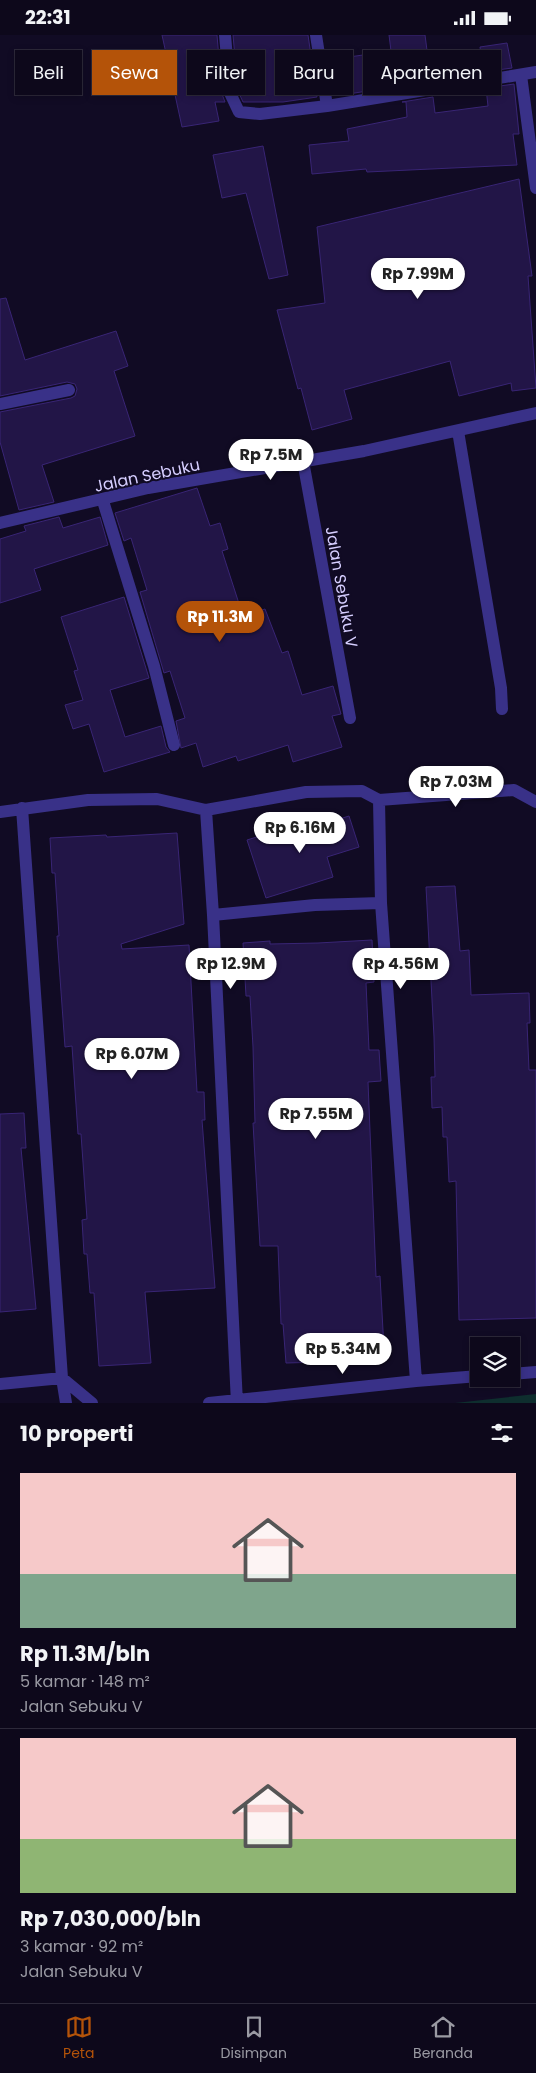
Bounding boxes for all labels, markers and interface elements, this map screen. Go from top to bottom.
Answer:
text: 22:31 [25,4,71,31]
chip: Beli [15,50,82,95]
chip: Sewa [92,50,177,95]
chip: Filter [187,50,265,95]
chip: Baru [275,50,353,95]
chip: Apartemen [363,50,501,95]
pin: Rp 7.99M [366,257,470,300]
text: Rp 7.99M [382,262,454,285]
pin: Rp 7.5M [225,439,317,481]
text: Rp 7.5M [240,443,302,466]
street label: Jalan Sebuku [92,453,202,498]
street label: Jalan Sebuku V [320,525,364,650]
pin: Rp 11.3M [168,601,272,643]
text: Rp 11.3M [187,605,253,628]
pin: Rp 7.03M [404,765,508,808]
text: Rp 7.03M [420,770,492,793]
pin: Rp 6.16M [248,811,352,854]
text: Rp 6.16M [265,816,335,839]
pin: Rp 12.9M [179,947,283,990]
pin: Rp 4.56M [349,947,453,990]
text: Rp 12.9M [197,952,265,975]
text: Rp 4.56M [363,952,439,975]
pin: Rp 6.07M [80,1037,184,1080]
text: Rp 6.07M [95,1042,169,1065]
pin: Rp 7.55M [264,1097,368,1140]
text: Rp 7.55M [279,1102,353,1125]
pin: Rp 5.34M [291,1333,395,1375]
text: Rp 5.34M [306,1337,380,1360]
map controls [470,1337,520,1387]
button: layers [470,1337,520,1387]
text: 10 properti [20,1419,134,1448]
icon: filters [488,1419,516,1447]
icon: home [223,1505,313,1595]
text: Rp 11.3M/bln [20,1639,150,1668]
text: 5 kamar · 148 m² [20,1670,150,1693]
text: Jalan Sebuku V [20,1695,143,1718]
icon: home [223,1771,313,1861]
text: Rp 7,030,000/bln [20,1904,201,1933]
text: 3 kamar · 92 m² [20,1935,143,1958]
text: Jalan Sebuku V [20,1960,143,1983]
tab: Peta [63,2013,94,2064]
tab: Disimpan [221,2013,287,2064]
tab: Beranda [413,2013,473,2064]

